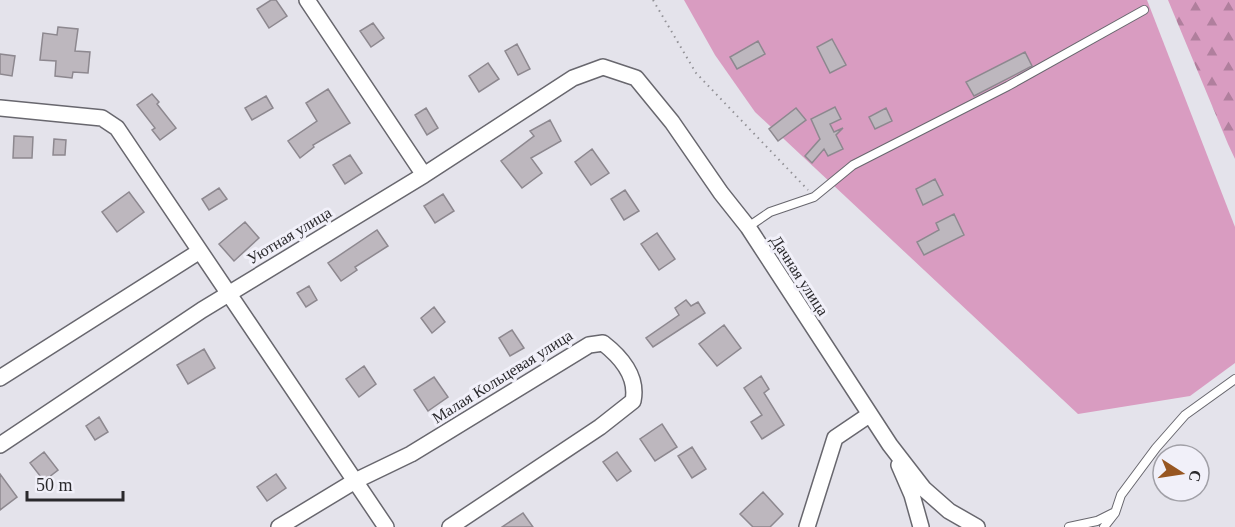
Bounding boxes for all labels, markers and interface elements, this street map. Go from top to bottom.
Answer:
street label: Уютная улица [244,204,335,268]
street label: Дачная улица [767,232,832,319]
street label: Малая Кольцевая улица [429,326,576,427]
north arrow [1151,443,1211,503]
scale bar [27,464,123,502]
text: С [1186,469,1205,483]
text: 50 m [36,475,73,495]

